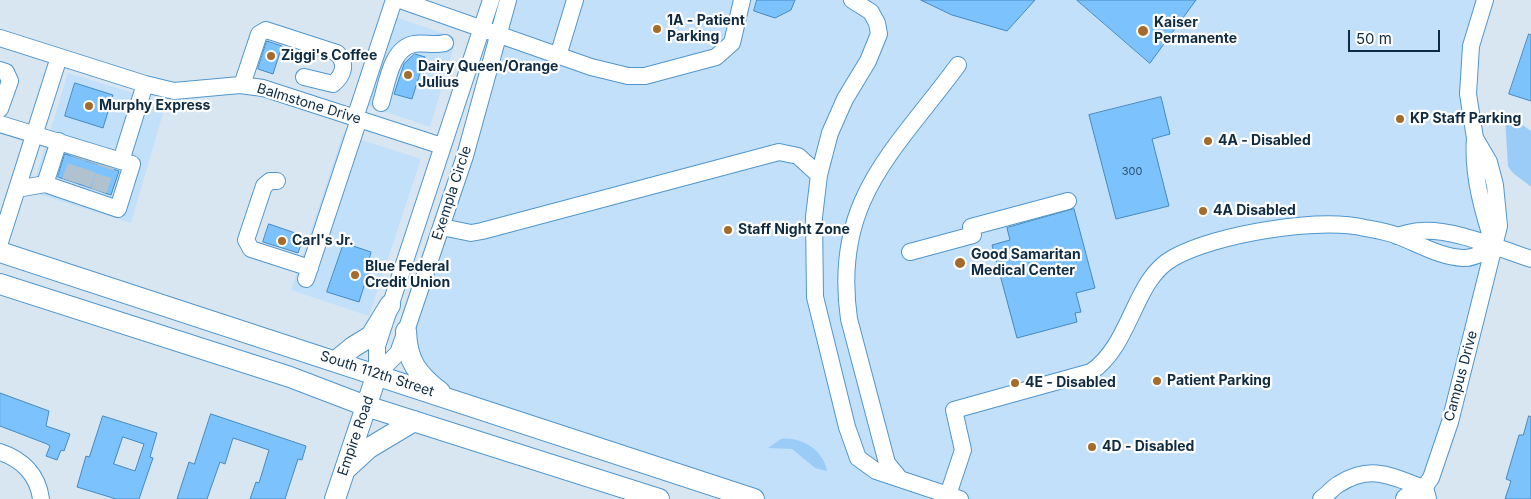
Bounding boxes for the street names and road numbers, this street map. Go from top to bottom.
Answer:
street label: Balmstone Drive [255,80,363,128]
street label: Exempla Circle [429,144,475,242]
street label: Campus Drive [1441,329,1481,423]
street label: South 112th Street [318,348,436,400]
street label: Empire Road [334,394,378,478]

